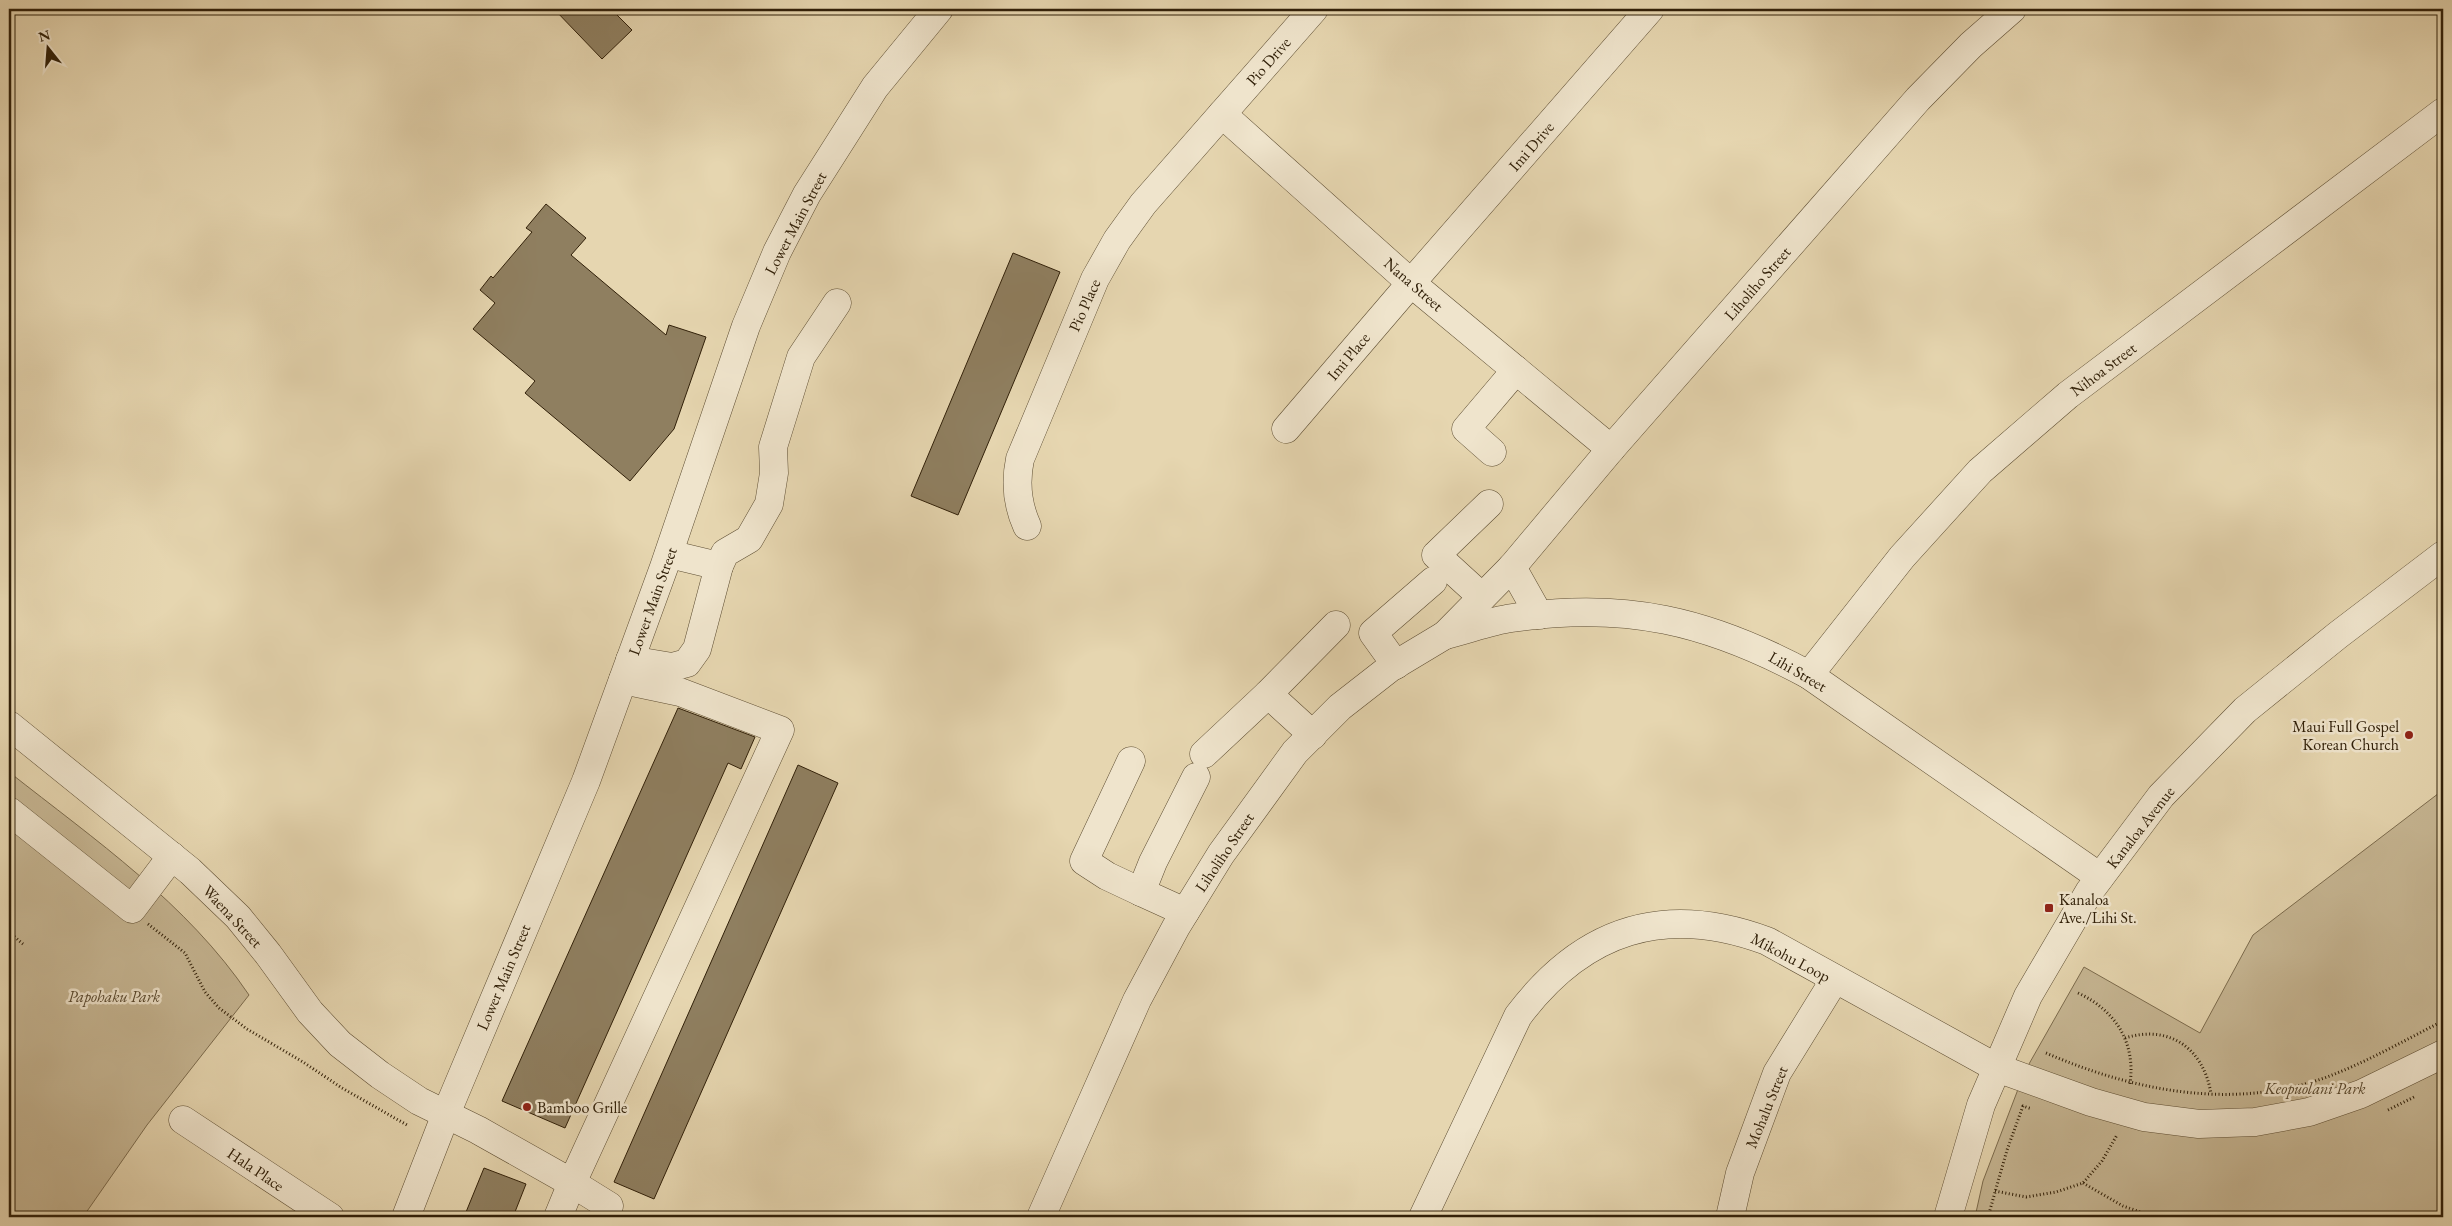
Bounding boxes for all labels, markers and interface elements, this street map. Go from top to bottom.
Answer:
north arrow [22,22,72,72]
text: N [36,25,53,46]
street label: Pio Drive [1241,33,1295,90]
street label: Imi Drive [1504,117,1559,176]
street label: Lower Main Street [760,168,831,278]
street label: Liholiho Street [1719,242,1795,325]
street label: Nana Street [1380,253,1448,316]
street label: Pio Place [1064,276,1105,335]
street label: Imi Place [1322,328,1375,385]
street label: Nihoa Street [2066,338,2140,401]
street label: Lower Main Street [623,544,682,658]
street label: Lihi Street [1765,646,1831,696]
place label: Maui Full Gospel Korean Church [2292,716,2399,755]
marker: Maui Full Gospel Korean Church [2403,729,2415,741]
street label: Kanaloa Avenue [2102,782,2179,873]
street label: Liholiho Street [1190,808,1259,896]
street label: Waena Street [198,880,267,952]
place label: Kanaloa Ave./Lihi St. [2058,889,2137,928]
marker: Kanaloa Ave./Lihi St. [2043,902,2055,914]
street label: Lower Main Street [472,921,535,1034]
street label: Mikohu Loop [1747,928,1834,987]
park label: Papohaku Park [68,986,161,1007]
street label: Mohalu Street [1740,1063,1793,1151]
park label: Keopuolani Park [2264,1078,2366,1099]
place label: Bamboo Grille [537,1097,627,1118]
marker: Bamboo Grille [521,1101,533,1113]
street label: Hala Place [223,1143,288,1196]

